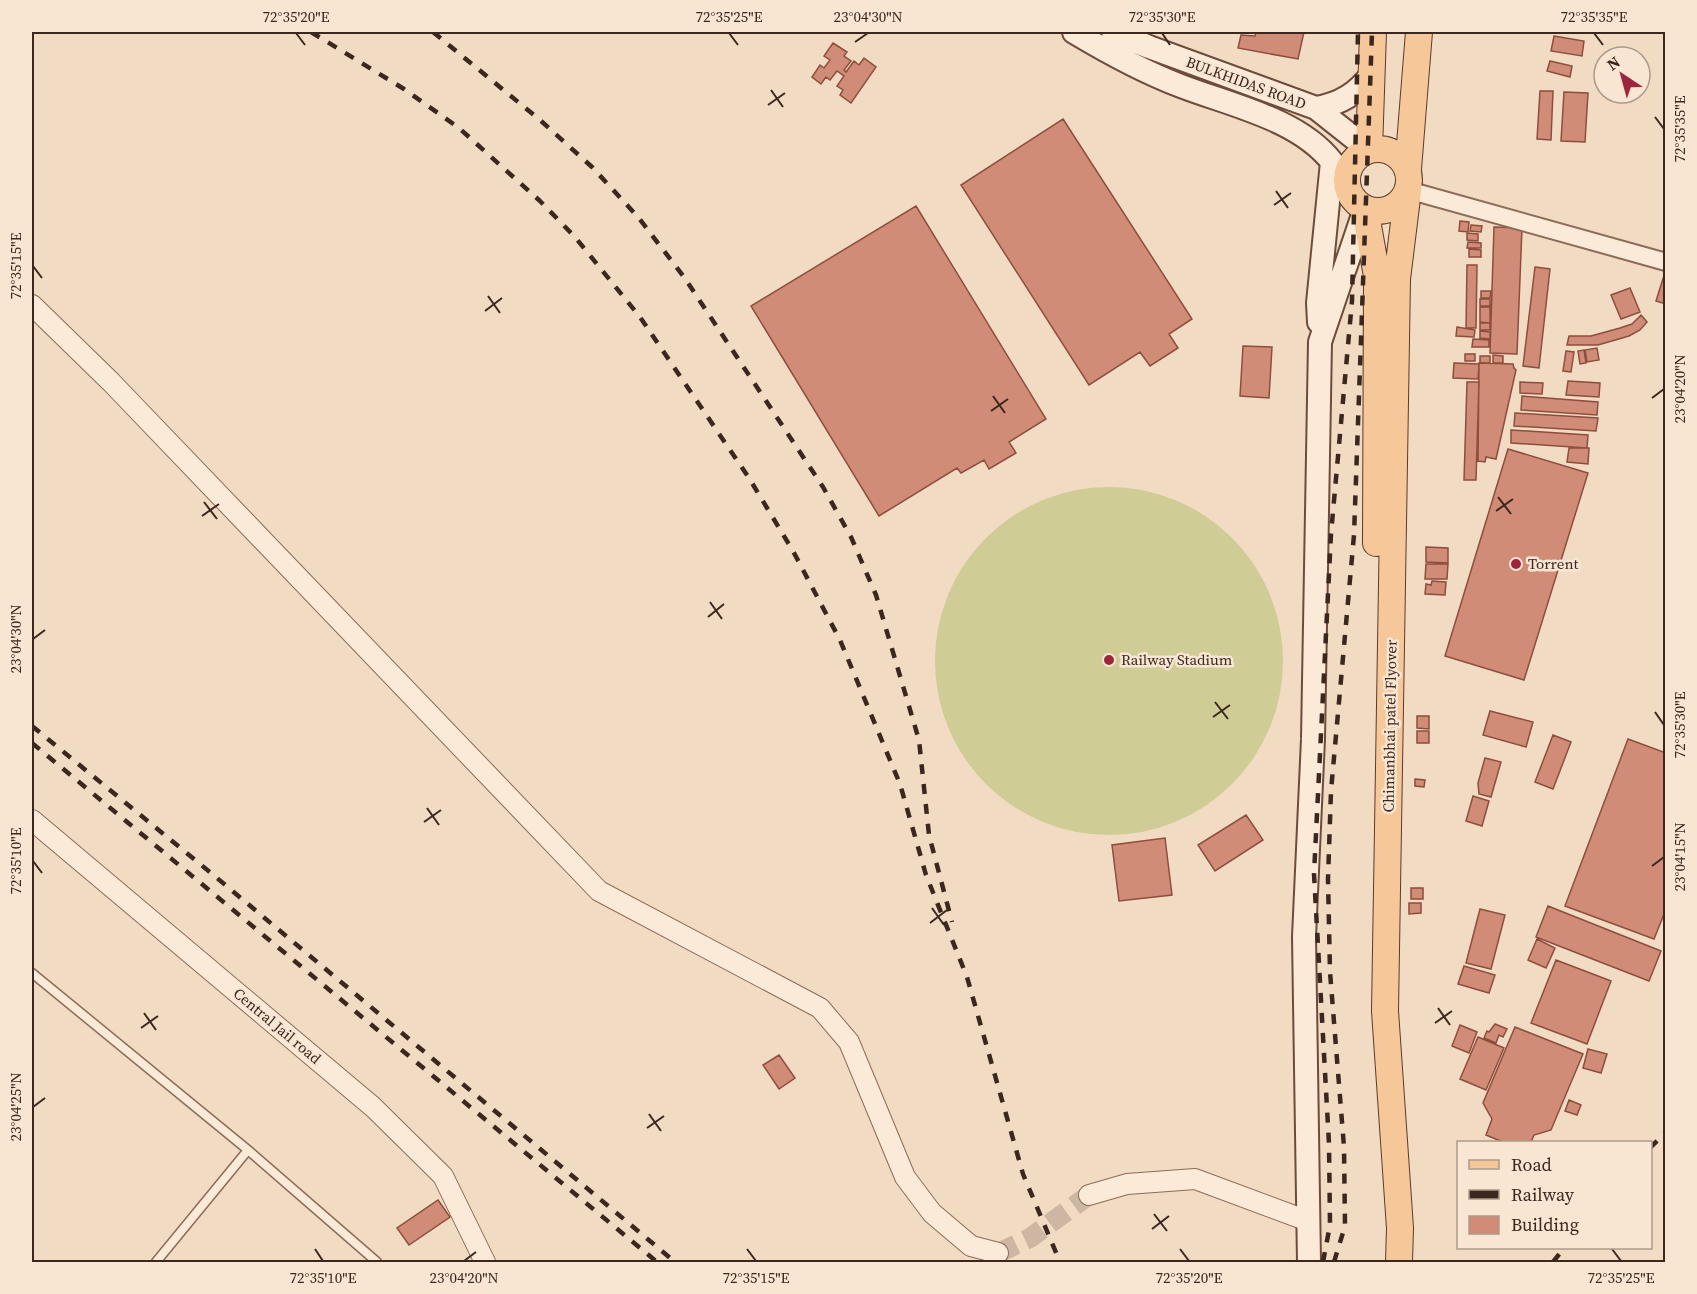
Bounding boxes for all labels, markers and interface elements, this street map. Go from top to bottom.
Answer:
text: 72°35'20"E [262,6,330,27]
text: 72°35'25"E [695,6,763,27]
text: 23°04'30"N [833,6,903,27]
text: 72°35'30"E [1128,6,1196,27]
text: 72°35'35"E [1560,6,1628,27]
north arrow [1592,45,1652,105]
text: N [1602,50,1625,75]
street label: BULKHIDAS ROAD [1183,51,1309,114]
text: 72°35'35"E [1669,95,1690,163]
text: 72°35'15"E [5,232,26,300]
text: 23°04'20"N [1669,354,1690,424]
place label: Torrent [1528,553,1578,574]
marker: Torrent [1509,557,1523,571]
text: 23°04'30"N [5,604,26,674]
street label: Chimanbhai patel Flyover [1377,639,1402,813]
place label: Railway Stadium [1121,649,1233,670]
marker: Railway Stadium [1102,653,1116,667]
text: 72°35'30"E [1669,691,1690,759]
text: 23°04'15"N [1669,822,1690,892]
text: 72°35'10"E [5,827,26,895]
street label: Central Jail road [229,983,326,1069]
text: 23°04'25"N [5,1072,26,1142]
legend [1457,1141,1652,1249]
text: Road [1511,1152,1552,1177]
text: Railway [1511,1182,1575,1207]
text: Building [1511,1212,1579,1237]
text: 72°35'10"E [289,1267,357,1288]
text: 23°04'20"N [429,1267,499,1288]
text: 72°35'15"E [722,1267,790,1288]
text: 72°35'20"E [1155,1267,1223,1288]
text: 72°35'25"E [1587,1267,1655,1288]

